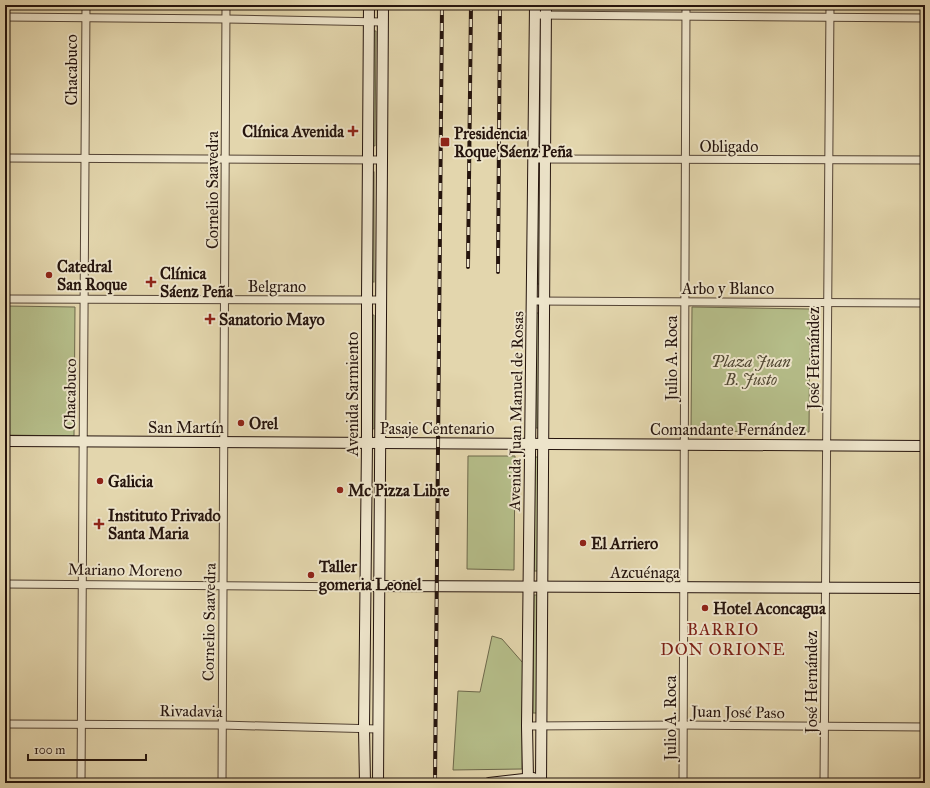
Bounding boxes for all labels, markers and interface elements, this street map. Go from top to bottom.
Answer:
street label: Chacabuco [62,34,81,106]
place label: Clínica Avenida [242,122,345,141]
place label: Presidencia Roque Sáenz Peña [454,124,574,162]
marker: Clínica Avenida [347,125,359,137]
street label: Cornelio Saavedra [203,131,222,249]
marker: Presidencia Roque Sáenz Peña [439,136,451,148]
street label: Obligado [699,137,759,157]
place label: Catedral San Roque [57,257,128,295]
place label: Clínica Sáenz Peña [160,264,234,301]
marker: Catedral San Roque [44,270,54,280]
marker: Clínica Sáenz Peña [145,276,157,288]
street label: Belgrano [248,277,306,297]
street label: Arbo y Blanco [681,279,774,298]
street label: José Hernández [804,306,824,411]
place label: Sanatorio Mayo [219,310,325,330]
street label: Avenida Juan Manuel de Rosas [505,311,528,512]
marker: Sanatorio Mayo [204,313,216,325]
street label: Julio A. Roca [662,315,682,403]
street label: Avenida Sarmiento [343,332,362,457]
park label: Plaza Juan B. Justo [711,352,791,389]
street label: Chacabuco [60,358,80,430]
place label: Orel [249,414,279,433]
street label: San Martín [148,418,224,437]
marker: Orel [236,418,246,428]
street label: Pasaje Centenario [380,419,494,438]
street label: Comandante Fernández [650,420,807,439]
place label: Galicia [108,472,154,491]
marker: Galicia [95,476,105,486]
place label: Mc Pizza Libre [348,481,450,500]
marker: Mc Pizza Libre [335,485,345,495]
place label: Instituto Privado Santa Maria [108,506,221,543]
marker: Instituto Privado Santa Maria [93,518,105,530]
place label: El Arriero [591,534,658,553]
marker: El Arriero [578,538,588,548]
place label: Taller gomeria Leonel [318,557,422,595]
street label: Mariano Moreno [68,560,182,580]
street label: Cornelio Saavedra [198,563,220,681]
street label: Azcuénaga [609,563,680,583]
marker: Taller gomeria Leonel [306,570,316,580]
place label: Hotel Aconcagua [713,599,827,619]
marker: Hotel Aconcagua [700,603,710,613]
district label: BARRIO DON ORIONE [660,619,786,660]
street label: José Hernández [802,630,822,735]
street label: Julio A. Roca [661,675,681,763]
street label: Rivadavia [159,701,223,721]
street label: Juan José Paso [689,702,785,723]
scale bar [28,736,146,762]
text: 100 m [34,743,65,757]

